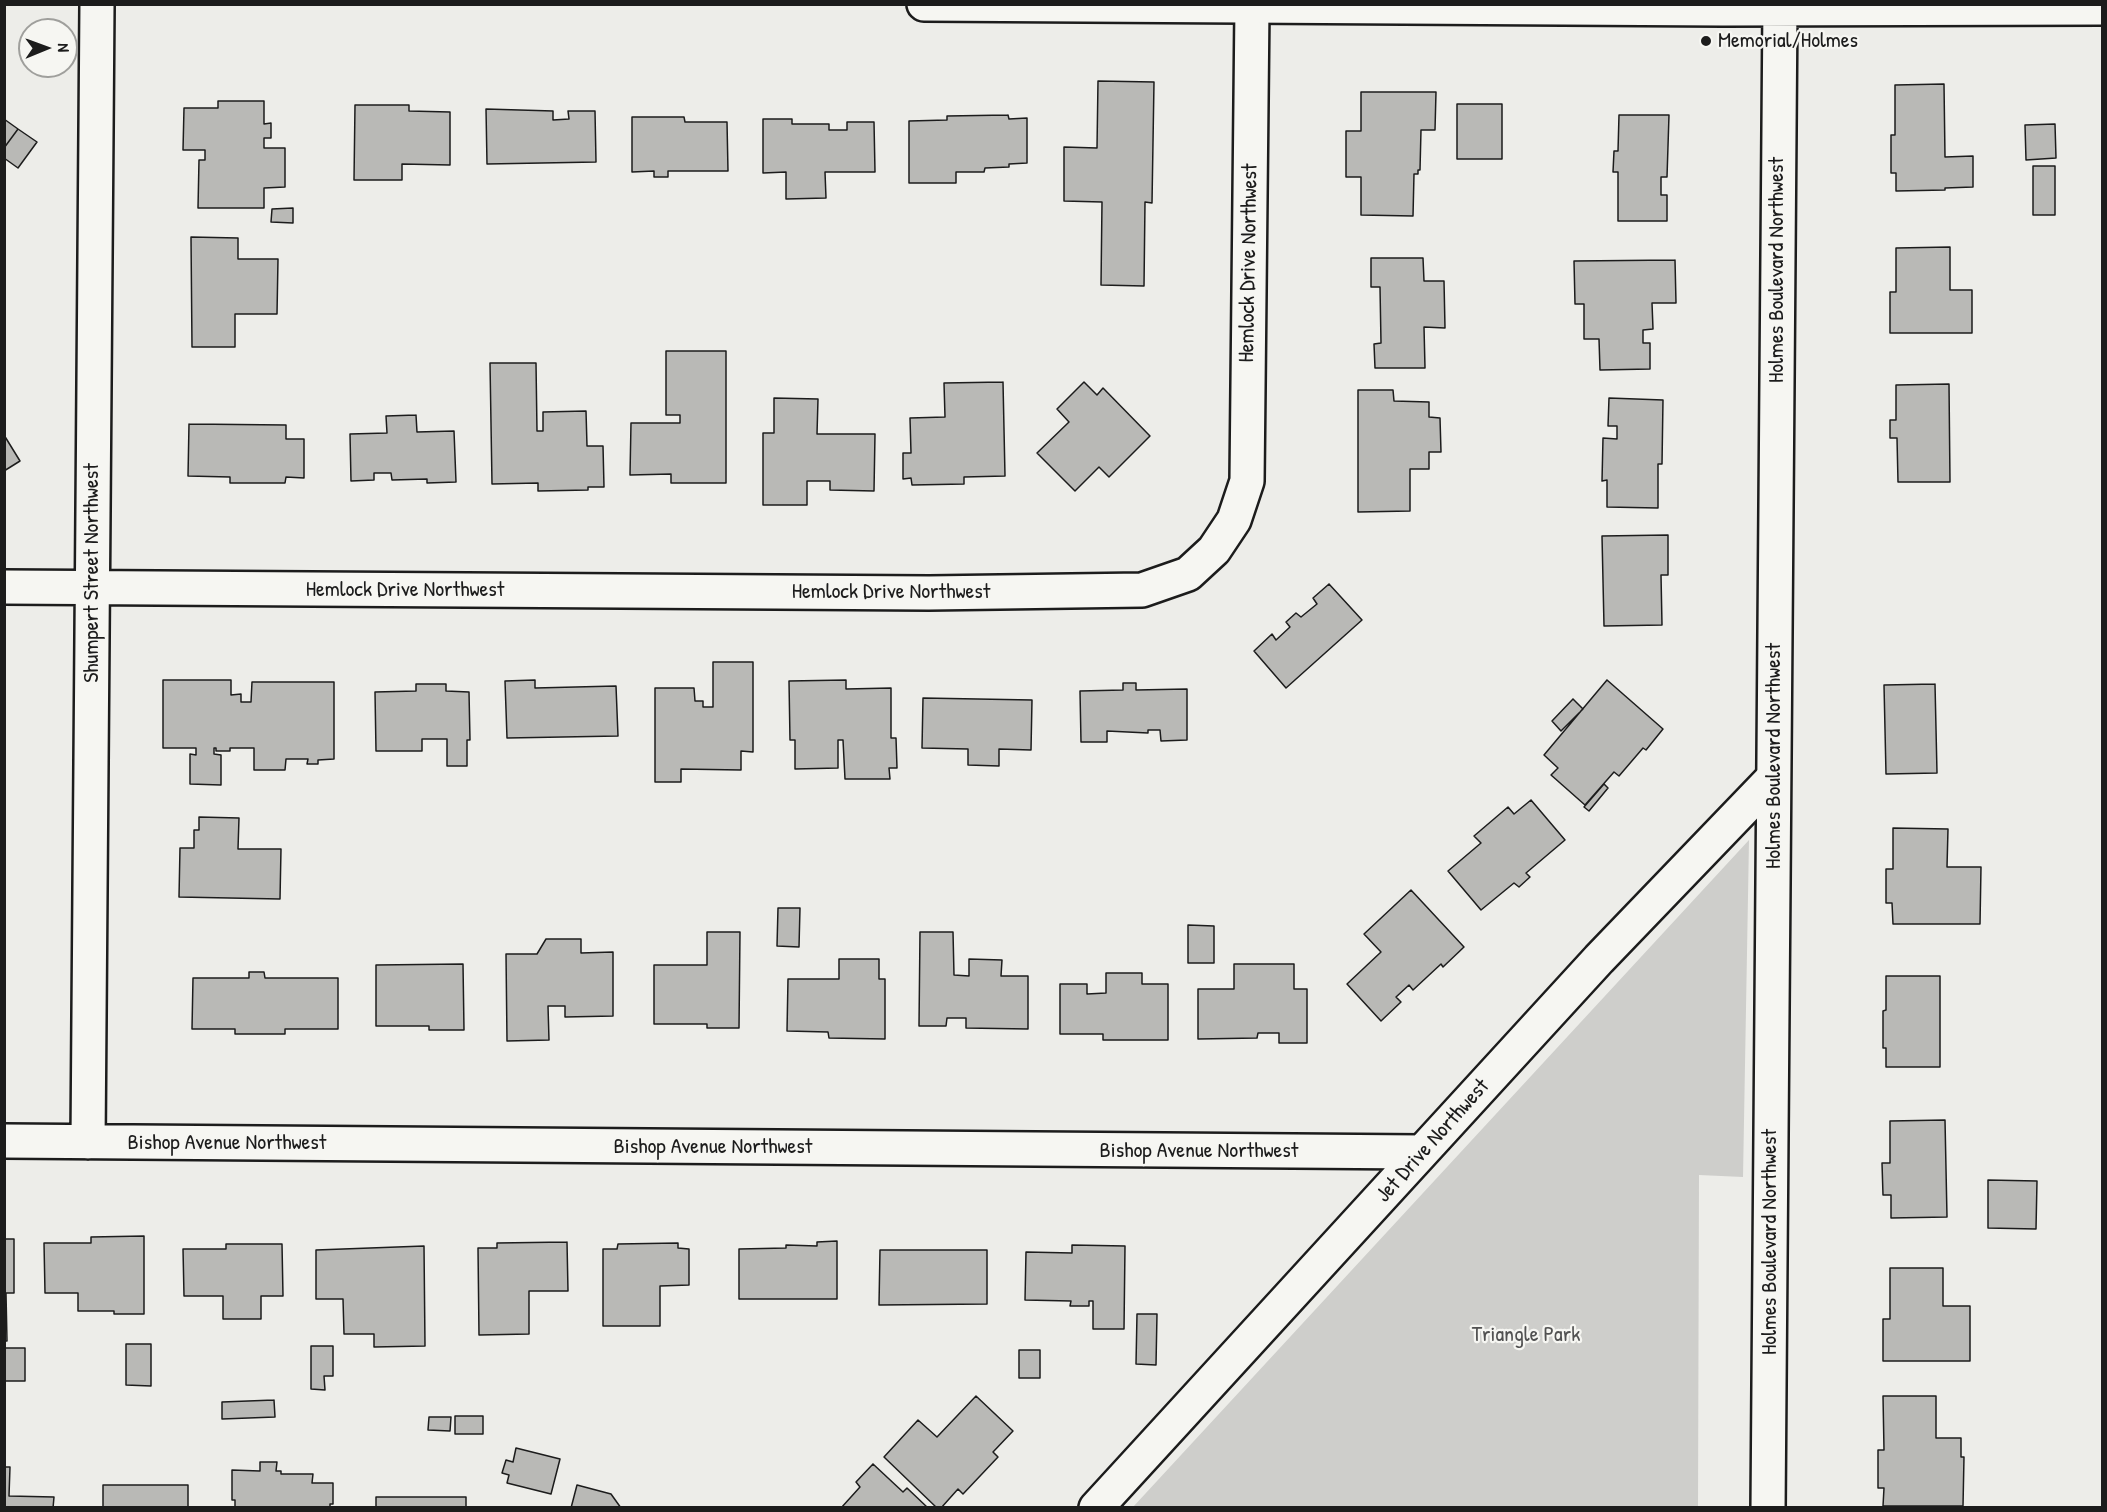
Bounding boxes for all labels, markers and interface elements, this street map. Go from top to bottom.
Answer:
north arrow [18,18,78,78]
place label: Memorial/Holmes [1718,28,1858,54]
marker: Memorial/Holmes [1699,34,1713,48]
text: N [53,43,75,52]
street label: Holmes Boulevard Northwest [1764,157,1790,383]
street label: Hemlock Drive Northwest [1234,163,1264,363]
street label: Shumpert Street Northwest [79,463,105,683]
street label: Hemlock Drive Northwest [306,577,504,603]
street label: Hemlock Drive Northwest [792,579,990,605]
street label: Holmes Boulevard Northwest [1761,643,1787,869]
street label: Jet Drive Northwest [1371,1074,1495,1208]
street label: Holmes Boulevard Northwest [1757,1129,1783,1355]
street label: Bishop Avenue Northwest [128,1130,326,1156]
street label: Bishop Avenue Northwest [614,1134,812,1160]
street label: Bishop Avenue Northwest [1100,1138,1298,1164]
park label: Triangle Park [1472,1322,1580,1348]

